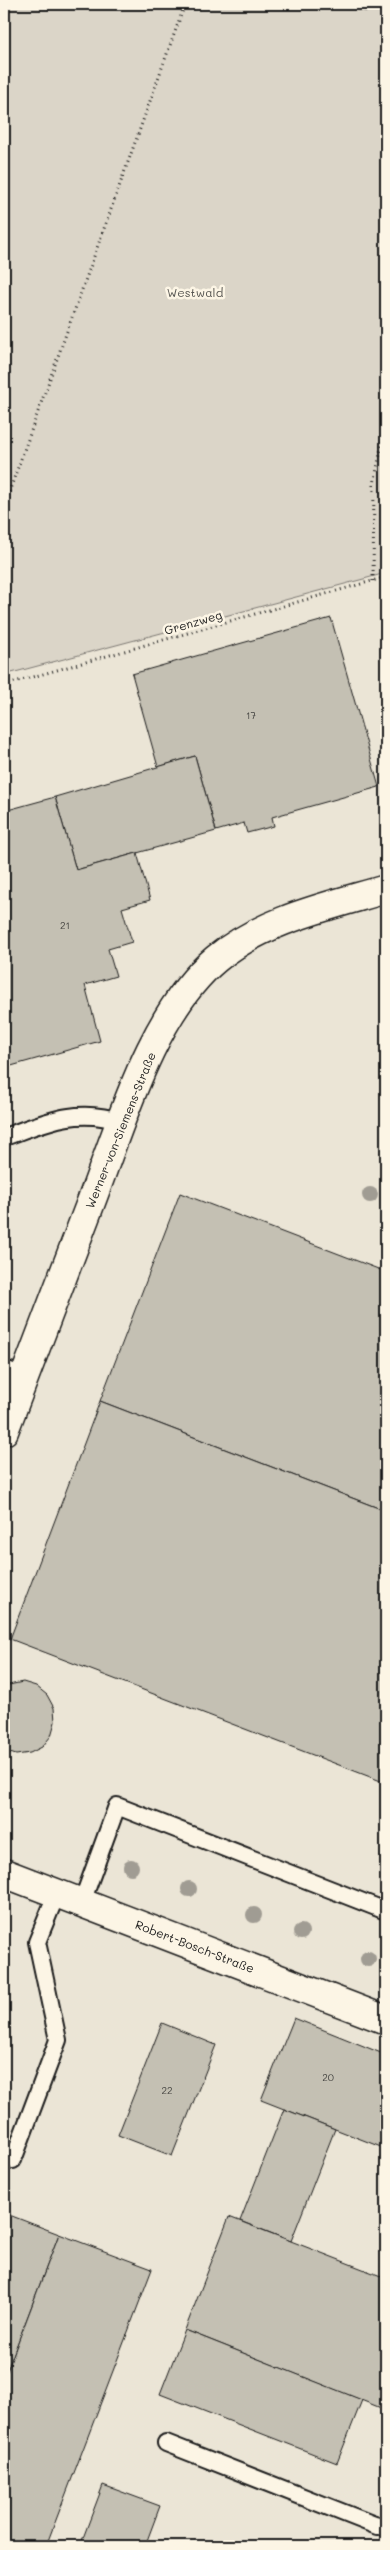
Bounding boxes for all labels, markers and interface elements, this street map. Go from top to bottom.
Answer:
park label: Westwald [167,284,224,300]
street label: Grenzweg [162,606,224,638]
house number: 17 [246,708,256,722]
house number: 21 [60,918,70,932]
street label: Werner-von-Siemens-Straße [81,1049,159,1211]
street label: Robert-Bosch-Straße [133,1916,257,1976]
house number: 20 [322,2070,334,2084]
house number: 22 [161,2083,173,2097]

